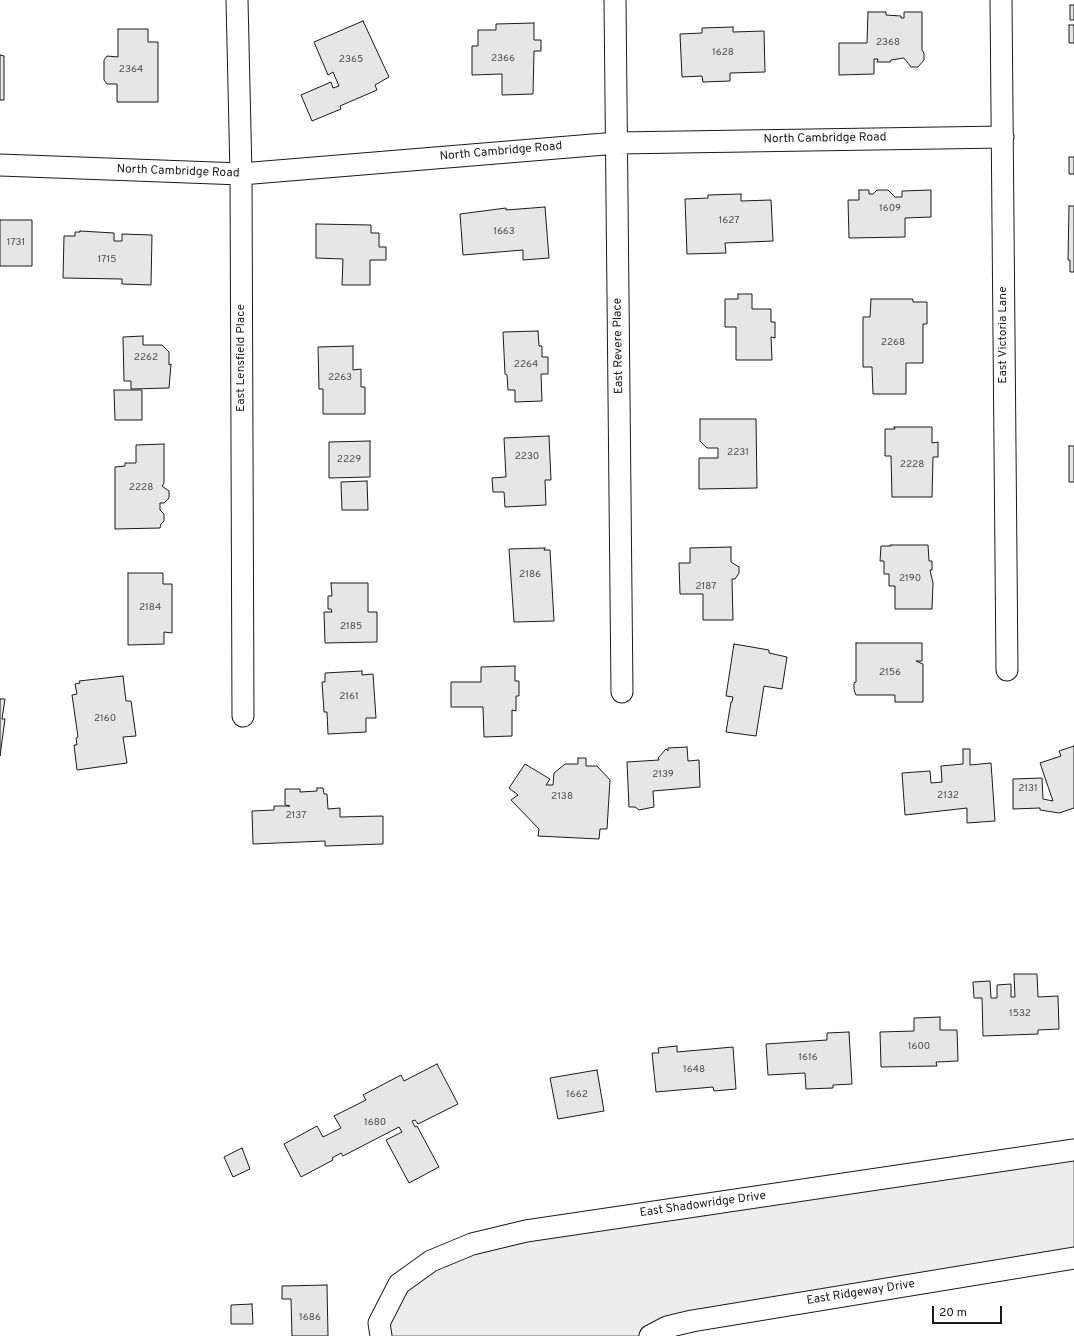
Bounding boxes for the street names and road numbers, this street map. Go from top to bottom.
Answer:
street label: North Cambridge Road [763,131,887,147]
street label: North Cambridge Road [439,139,563,165]
street label: North Cambridge Road [116,163,240,181]
street label: East Victoria Lane [997,286,1011,384]
street label: East Revere Place [611,298,627,394]
street label: East Lensfield Place [235,304,249,412]
street label: East Shadowridge Drive [639,1189,767,1221]
street label: East Ridgeway Drive [806,1277,916,1309]

